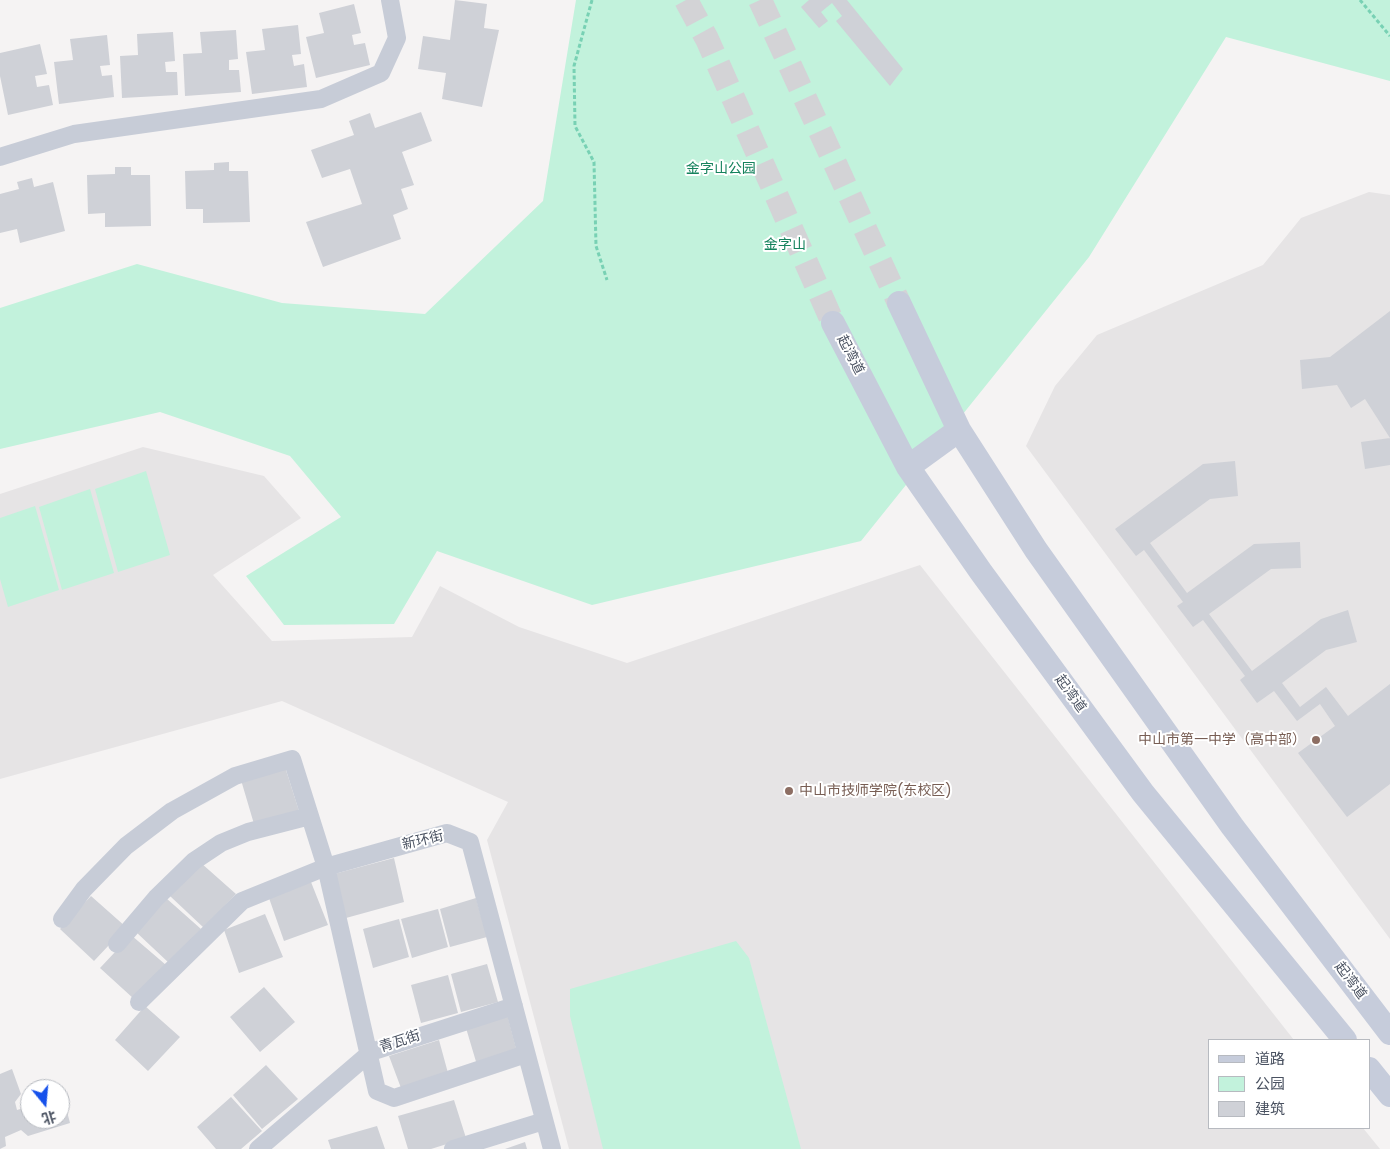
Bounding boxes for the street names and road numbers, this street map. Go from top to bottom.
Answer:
street label: 起湾道 [833,332,867,378]
street label: 起湾道 [1051,672,1089,716]
street label: 新环街 [401,828,445,854]
street label: 起湾道 [1331,959,1369,1003]
street label: 青瓦街 [377,1028,423,1056]

